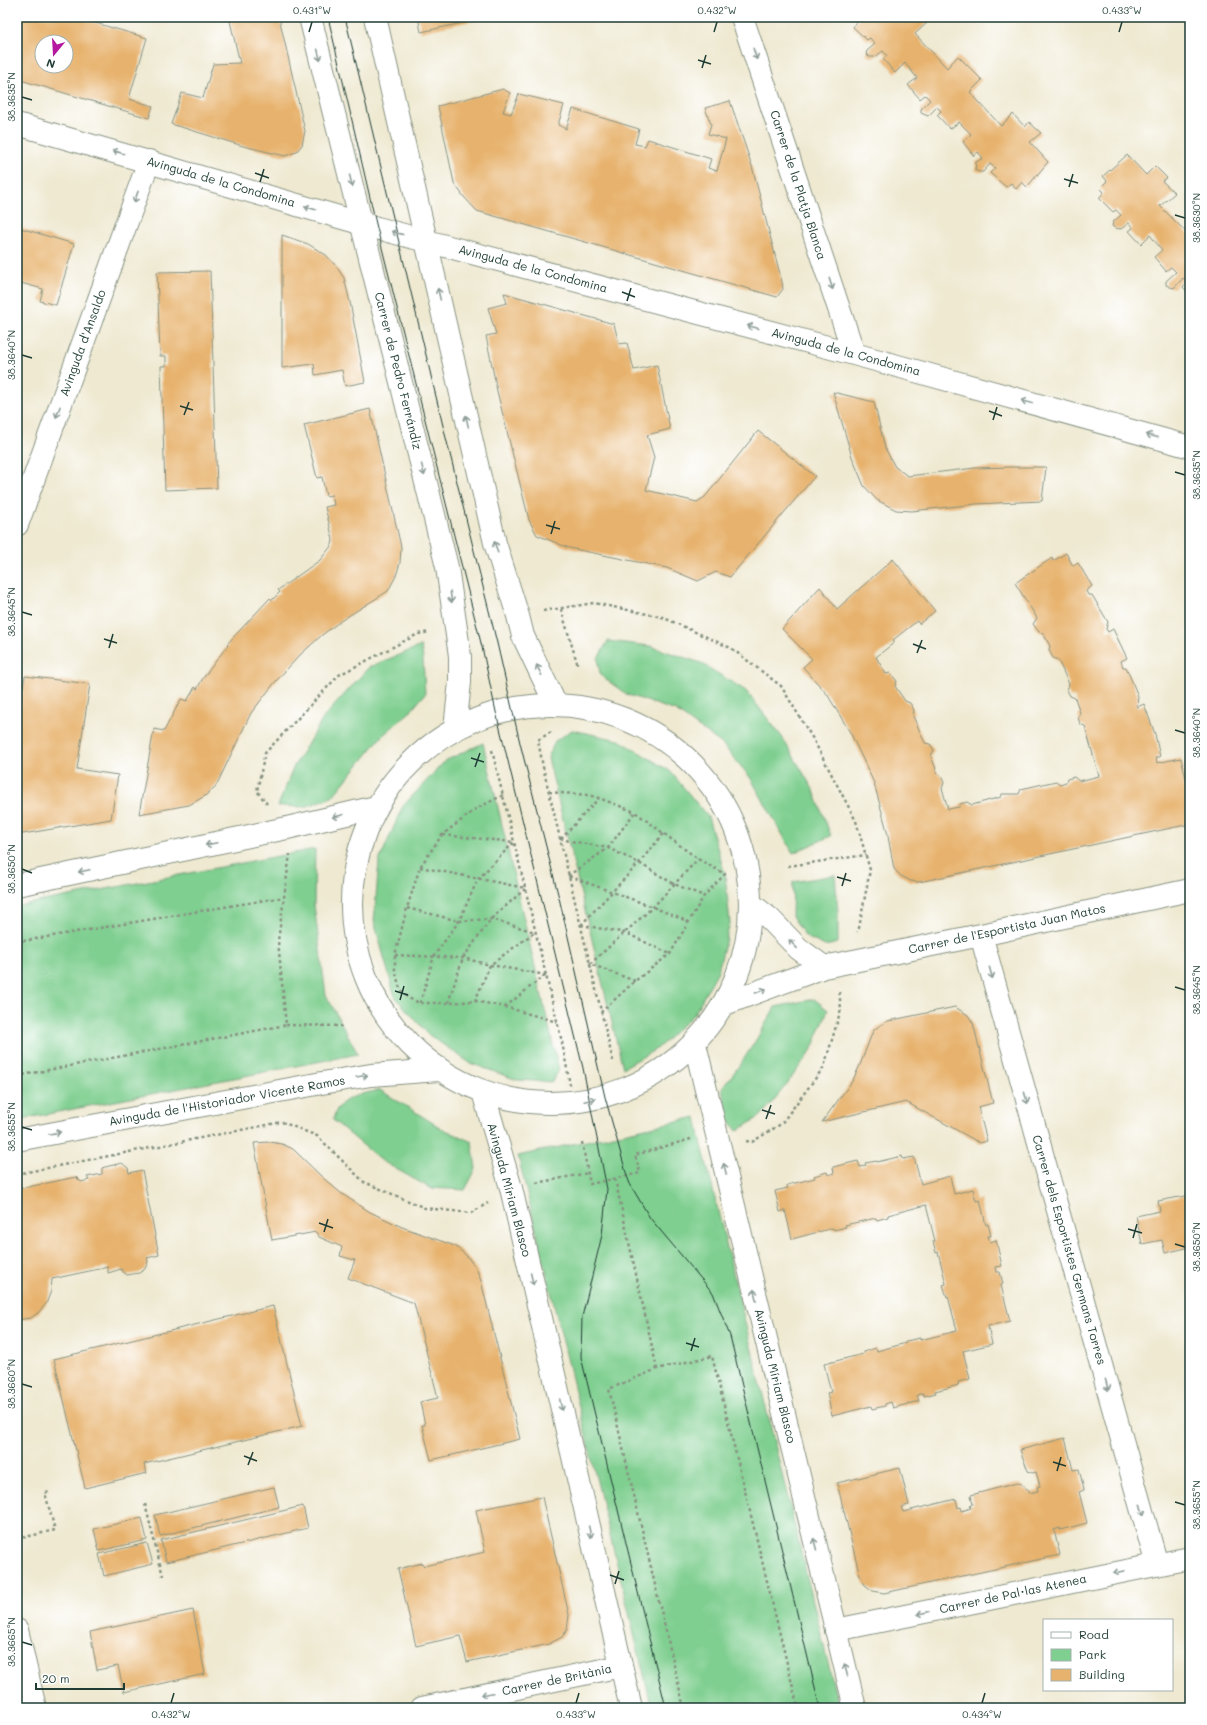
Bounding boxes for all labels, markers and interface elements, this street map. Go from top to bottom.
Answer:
text: 0.431°W [293,3,331,17]
text: 0.432°W [697,3,737,17]
text: 0.433°W [1102,3,1142,17]
north arrow [34,34,74,74]
one-way arrow [752,47,759,60]
one-way arrow [316,48,324,61]
text: N [44,56,57,72]
text: 38.3635°N [4,72,18,122]
street label: Carrer de la Platja Blanca [767,108,831,261]
one-way arrow [112,148,125,155]
street label: Avinguda de la Condomina [145,152,297,210]
one-way arrow [347,174,355,187]
one-way arrow [131,191,139,203]
text: 38.3630°N [1189,193,1203,243]
one-way arrow [304,204,317,211]
one-way arrow [391,229,404,236]
street label: Avinguda de la Condomina [457,240,610,296]
one-way arrow [828,277,835,290]
street label: Avinguda d'Ansaldo [55,287,109,398]
one-way arrow [434,288,442,301]
street label: Carrer de Pedro Ferrándiz [372,290,426,452]
one-way arrow [747,323,760,330]
street label: Avinguda de la Condomina [770,323,923,379]
text: 38.3640°N [4,330,18,380]
one-way arrow [1021,398,1034,405]
one-way arrow [54,405,61,418]
one-way arrow [463,415,471,428]
one-way arrow [1146,432,1159,440]
text: 38.3635°N [1189,450,1203,500]
one-way arrow [419,463,427,476]
one-way arrow [492,542,500,554]
text: 38.3645°N [4,587,18,637]
one-way arrow [447,590,455,603]
one-way arrow [535,664,542,676]
text: 38.3640°N [1189,708,1203,758]
one-way arrow [331,813,344,820]
one-way arrow [205,841,218,849]
text: 38.3650°N [4,844,18,894]
one-way arrow [77,867,90,875]
street label: Carrer de l'Esportista Juan Matos [907,899,1107,957]
one-way arrow [789,938,798,949]
text: 38.3645°N [1189,965,1203,1015]
one-way arrow [988,966,996,979]
one-way arrow [755,987,768,994]
street label: Avinguda de l'Historiador Vicente Ramos [107,1071,346,1129]
one-way arrow [355,1072,368,1080]
one-way arrow [1023,1091,1031,1104]
one-way arrow [583,1096,596,1104]
text: 38.3655°N [4,1102,18,1152]
street label: Avinguda Míriam Blasco [484,1121,536,1258]
one-way arrow [48,1128,61,1136]
street label: Carrer dels Esportistes Germans Torres [1029,1133,1111,1367]
one-way arrow [720,1162,728,1175]
text: 38.3650°N [1189,1222,1203,1272]
one-way arrow [528,1272,536,1285]
one-way arrow [751,1289,759,1302]
street label: Avinguda Míriam Blasco [752,1307,800,1445]
text: 38.3660°N [4,1359,18,1409]
one-way arrow [1104,1378,1111,1391]
one-way arrow [558,1399,565,1412]
text: 38.3655°N [1189,1480,1203,1530]
one-way arrow [1139,1504,1146,1517]
one-way arrow [587,1525,595,1538]
one-way arrow [811,1538,819,1551]
one-way arrow [1113,1569,1126,1577]
street label: Carrer de Pal·las Atenea [938,1570,1088,1616]
one-way arrow [917,1609,930,1617]
text: 38.3665°N [4,1617,18,1667]
legend [1043,1619,1173,1691]
text: Road [1079,1626,1109,1642]
text: Park [1079,1646,1106,1662]
street label: Carrer de Britània [500,1660,613,1698]
one-way arrow [842,1664,849,1677]
scale bar [36,1665,124,1691]
text: Building [1079,1666,1125,1682]
text: 20 m [42,1670,70,1686]
one-way arrow [481,1691,494,1699]
text: 0.432°W [151,1707,191,1721]
text: 0.433°W [556,1707,596,1721]
text: 0.434°W [962,1707,1002,1721]

